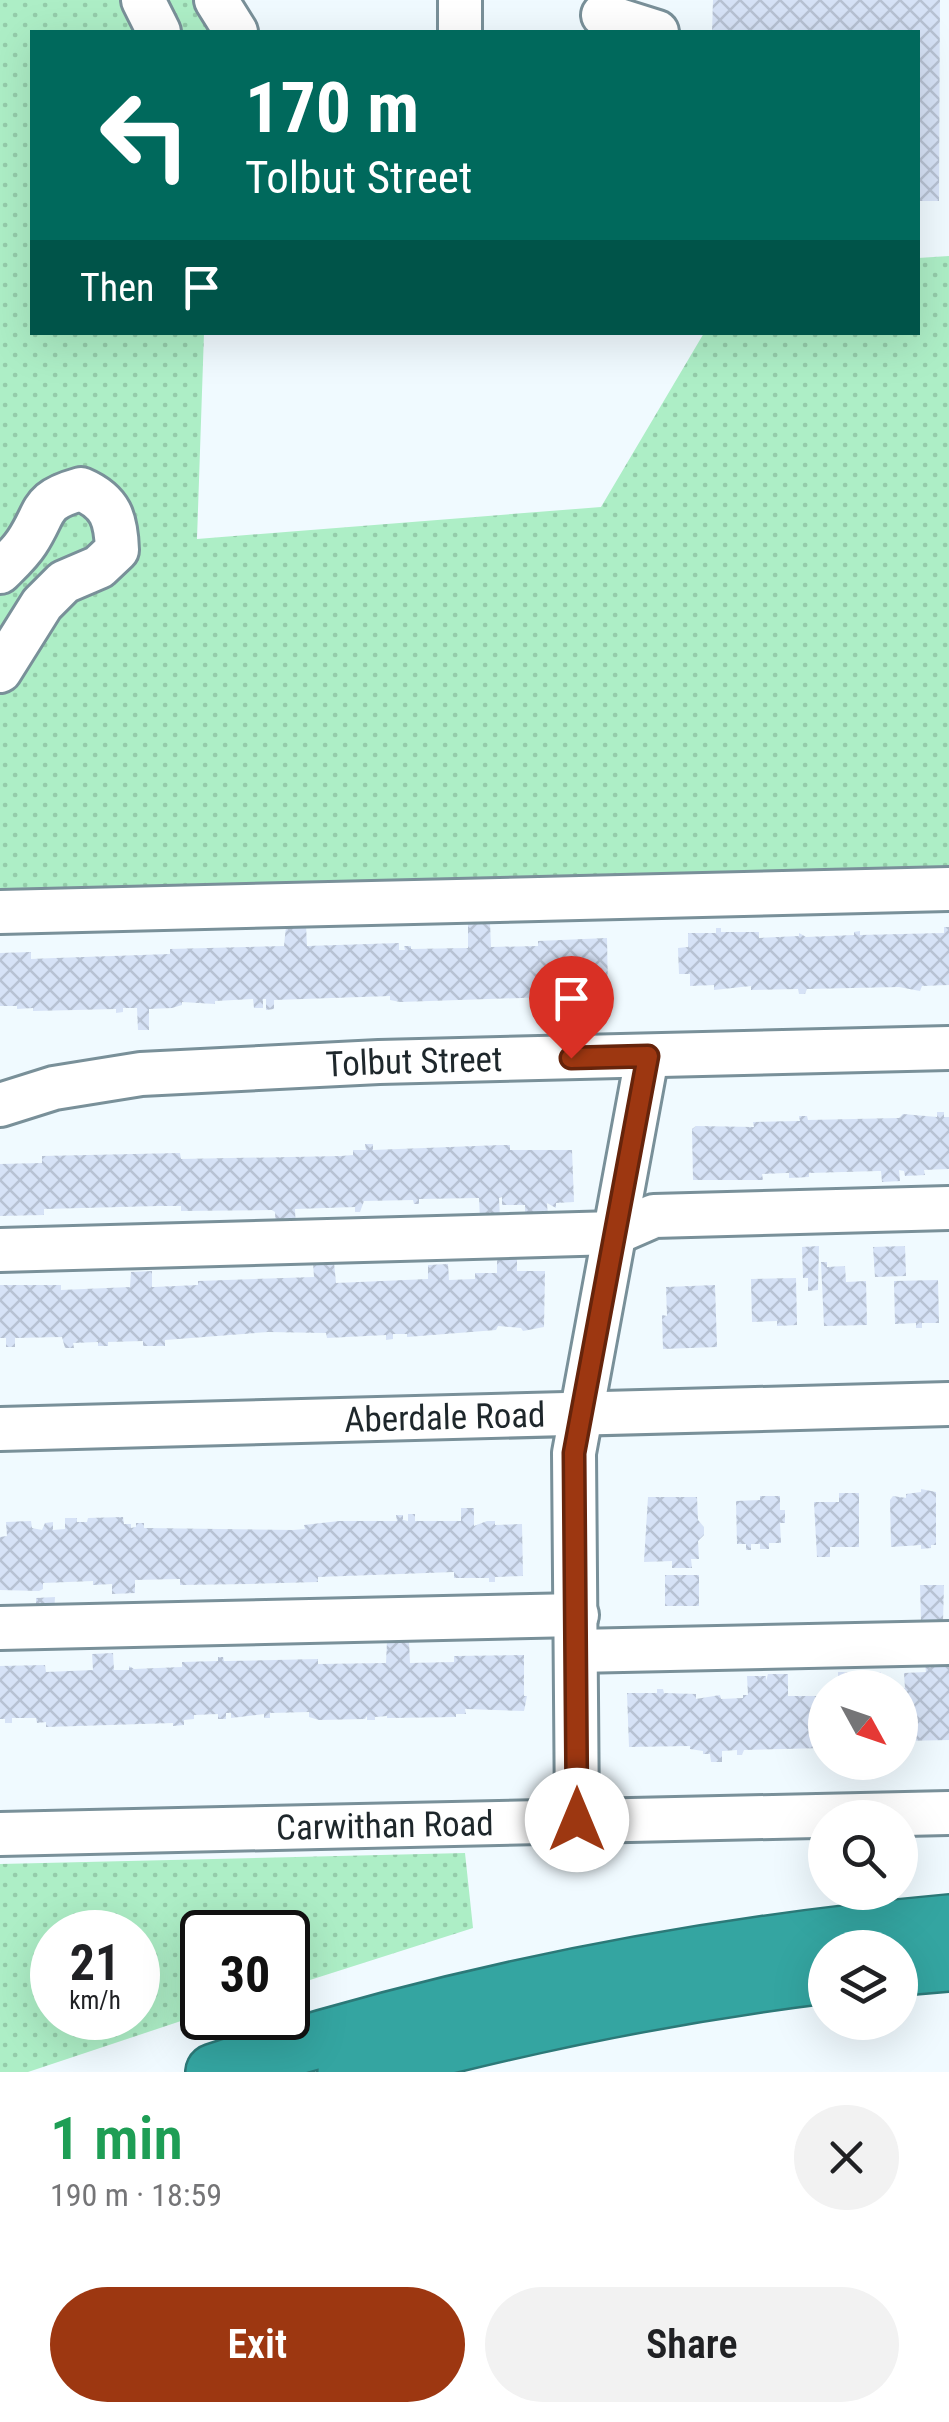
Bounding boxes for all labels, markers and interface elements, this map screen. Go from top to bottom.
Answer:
text: 170 m [245,67,419,149]
icon: left [80,70,210,200]
text: Tolbut Street [245,151,472,204]
icon: arrive [174,260,229,315]
text: Then [80,266,154,310]
pin [529,956,614,1059]
icon: arrive [544,971,599,1026]
street label: Tolbut Street [325,1039,503,1086]
street label: Aberdale Road [344,1395,546,1441]
north arrow [808,1670,918,1780]
map controls [808,1670,918,2040]
position arrow [525,1768,629,1872]
button: search [808,1800,918,1910]
street label: Carwithan Road [276,1803,494,1849]
speed limit sign: 30 [180,1910,310,2040]
button: layers [808,1930,918,2040]
text: 21 [70,1934,120,1992]
text: km/h [69,1986,121,2015]
text: 1 min [50,2103,183,2174]
button: close [794,2105,899,2210]
text: 190 m · 18:59 [50,2176,222,2214]
button: Exit [50,2287,465,2402]
button: Share [485,2287,899,2402]

